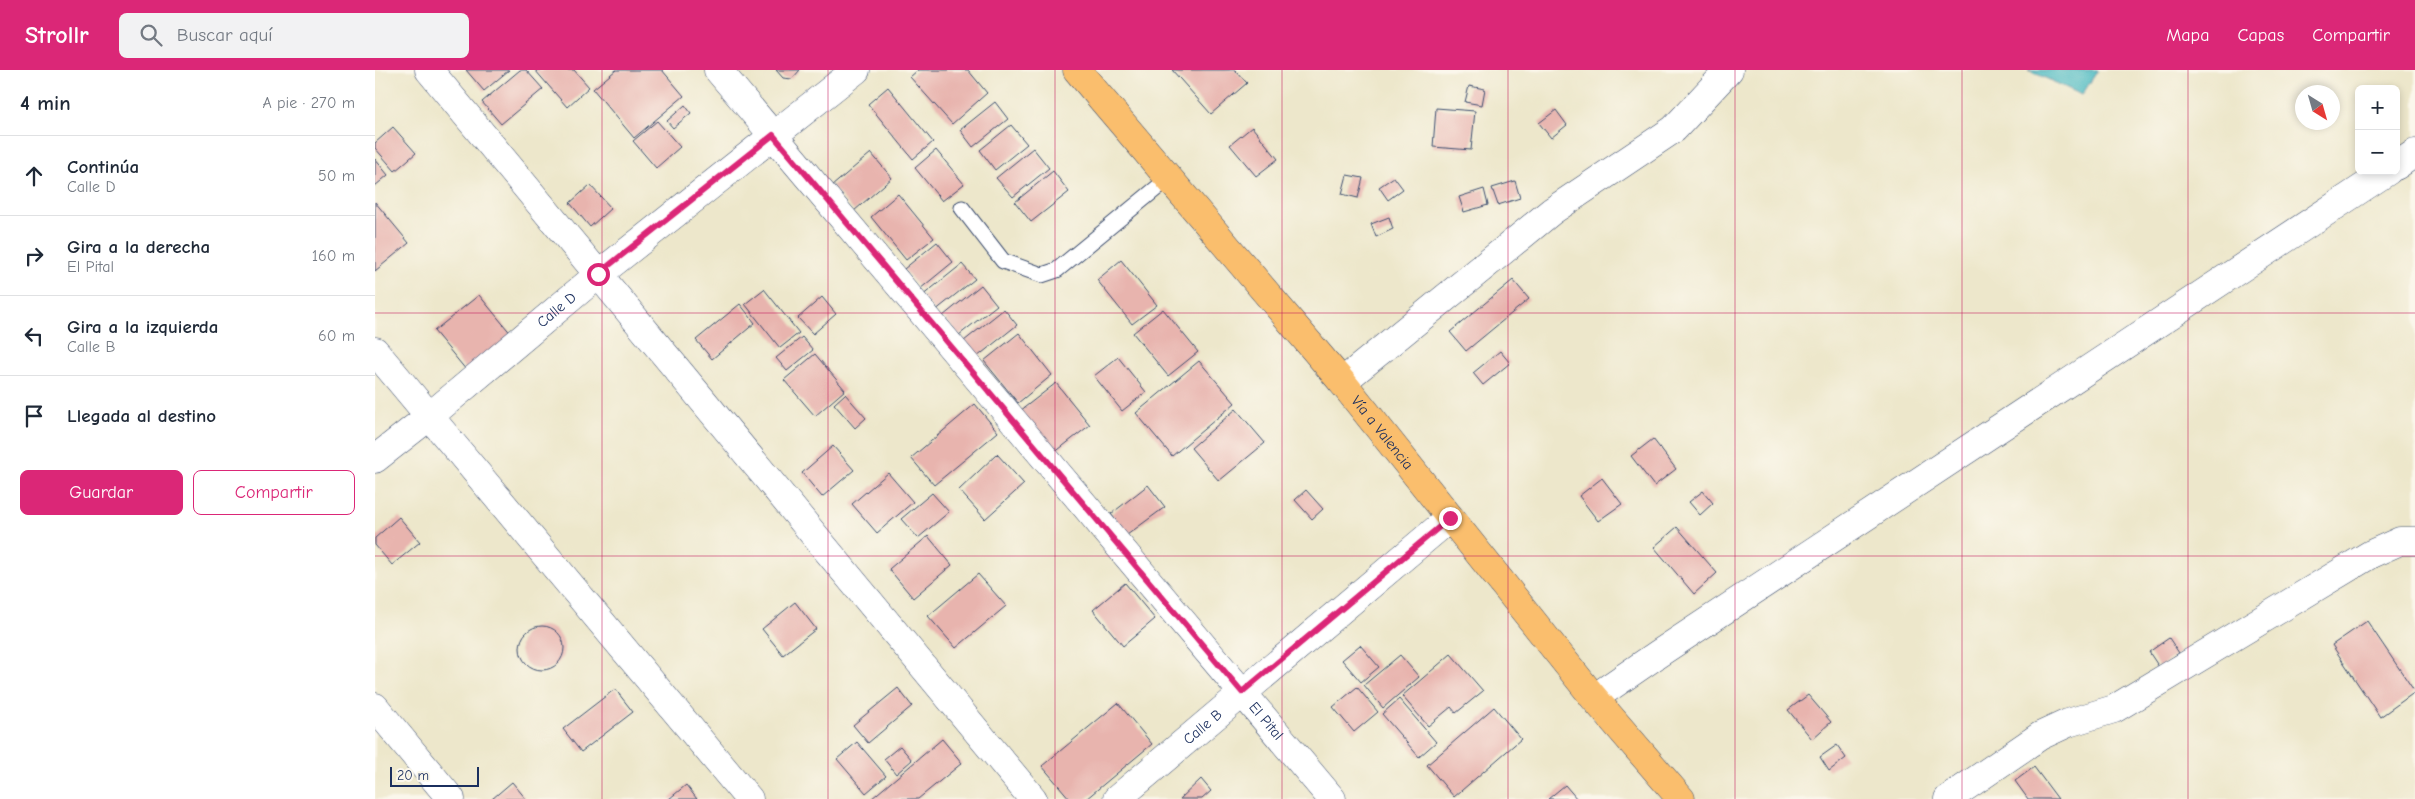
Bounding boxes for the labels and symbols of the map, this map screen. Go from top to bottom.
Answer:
north arrow [2295,85,2340,130]
route start [587,263,610,286]
street label: Calle D [533,288,580,331]
street label: Vía a Valencia [1347,392,1417,473]
route end [1439,507,1462,530]
street label: El Pital [1245,698,1287,744]
street label: Calle B [1179,705,1226,748]
scale bar [390,764,479,787]

